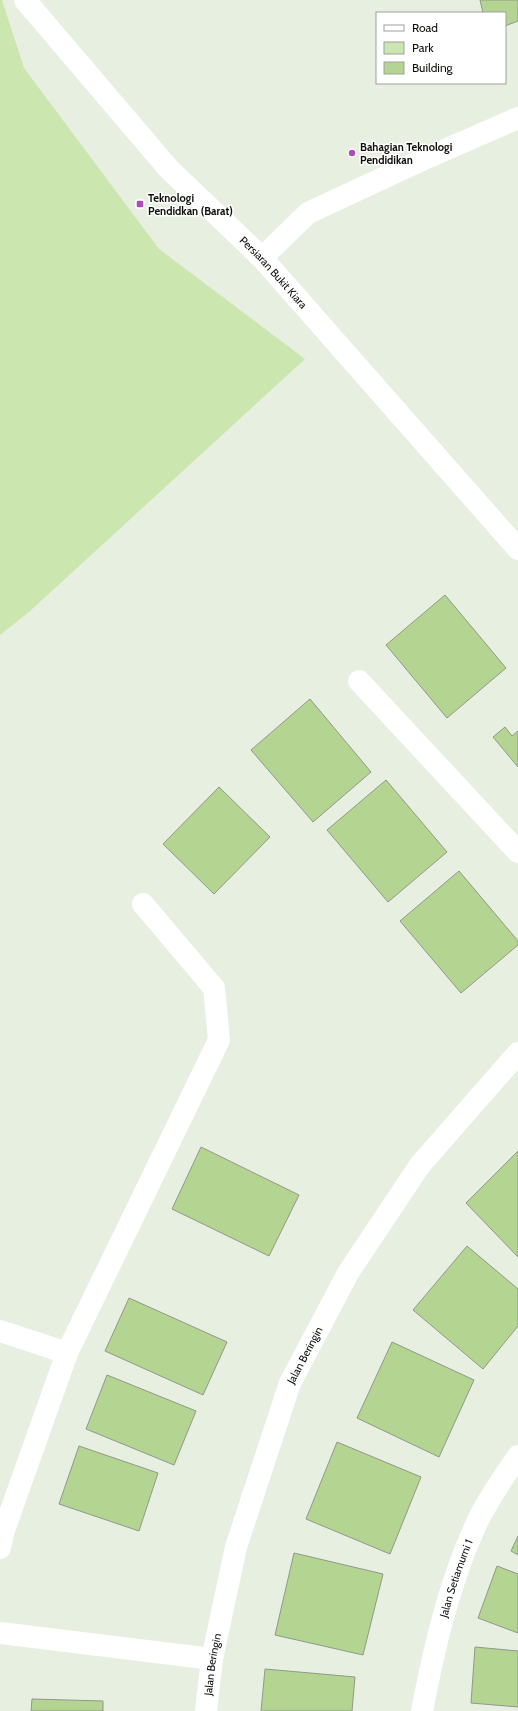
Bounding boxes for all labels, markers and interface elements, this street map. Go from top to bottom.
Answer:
legend [376,12,506,84]
text: Road [412,20,438,35]
text: Park [412,40,434,55]
text: Building [412,60,454,75]
place label: Bahagian Teknologi Pendidikan [360,140,452,167]
marker: Bahagian Teknologi Pendidikan [347,148,357,158]
place label: Teknologi Pendidkan (Barat) [148,191,233,218]
marker: Teknologi Pendidkan (Barat) [135,199,145,209]
street label: Persiaran Bukit Kiara [237,233,311,312]
street label: Jalan Beringin [283,1324,326,1387]
street label: Jalan Setiamurni 1 [436,1537,476,1620]
street label: Jalan Beringin [201,1632,224,1697]

